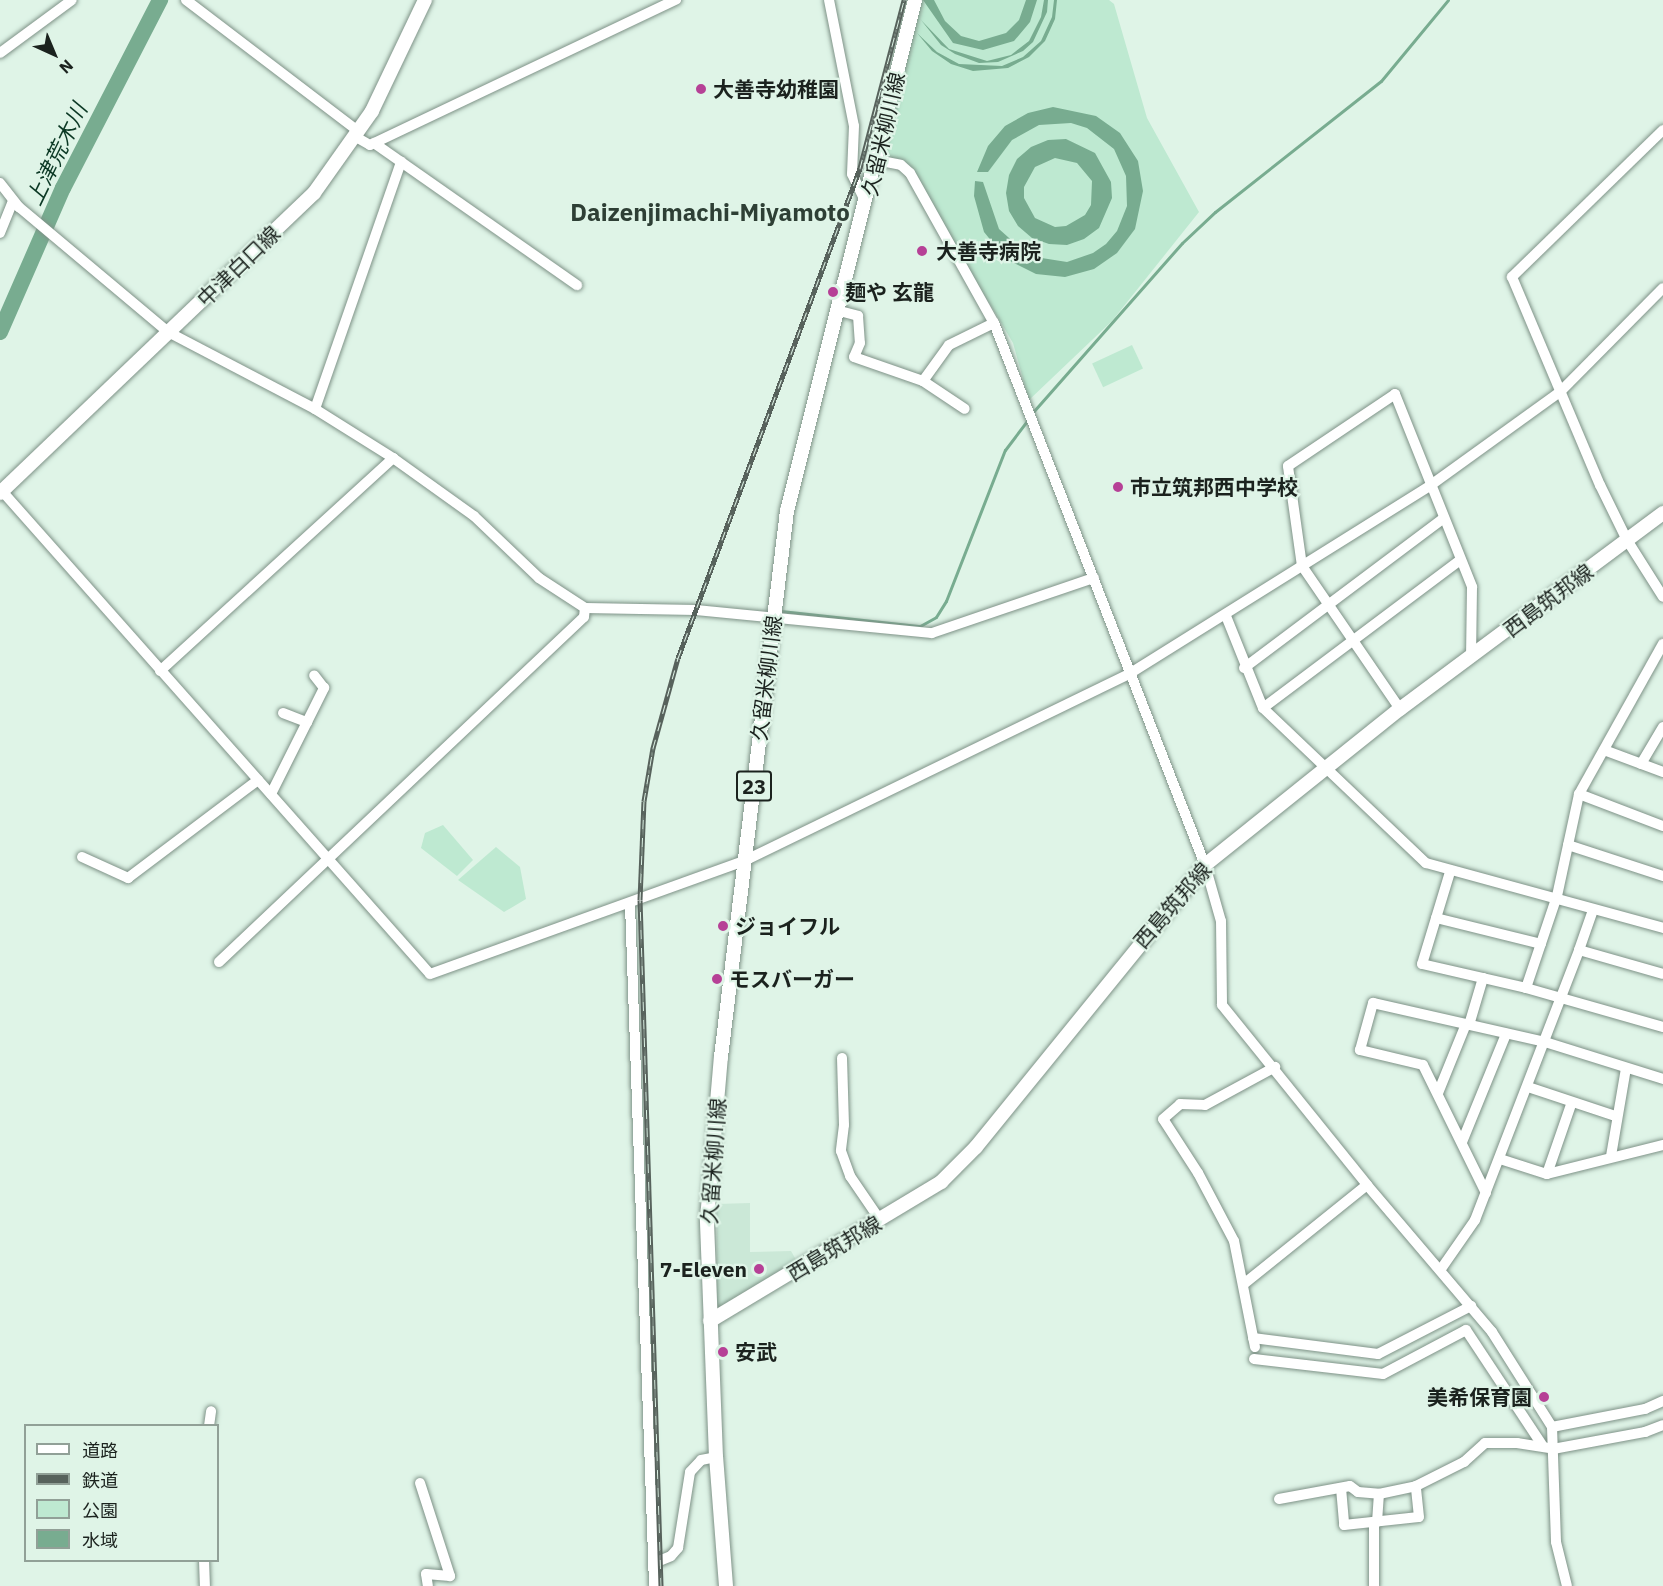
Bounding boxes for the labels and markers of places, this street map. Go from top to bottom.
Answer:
place label: 大善寺幼稚園 [713,76,839,102]
marker: 大善寺幼稚園 [694,82,708,96]
place label: 大善寺病院 [936,238,1041,264]
marker: 大善寺病院 [913,242,931,260]
place label: 麺や 玄龍 [845,279,934,305]
marker: 麺や 玄龍 [826,285,840,299]
place label: 市立筑邦西中学校 [1130,474,1298,500]
marker: 市立筑邦西中学校 [1111,480,1125,494]
place label: ジョイフル [735,913,840,939]
marker: ジョイフル [716,919,730,933]
place label: モスバーガー [729,966,855,992]
marker: モスバーガー [710,972,724,986]
place label: 7-Eleven [660,1256,747,1282]
marker: 7-Eleven [752,1262,766,1276]
place label: 安武 [735,1339,777,1365]
marker: 安武 [716,1345,730,1359]
place label: 美希保育園 [1427,1384,1532,1410]
marker: 美希保育園 [1537,1390,1551,1404]

